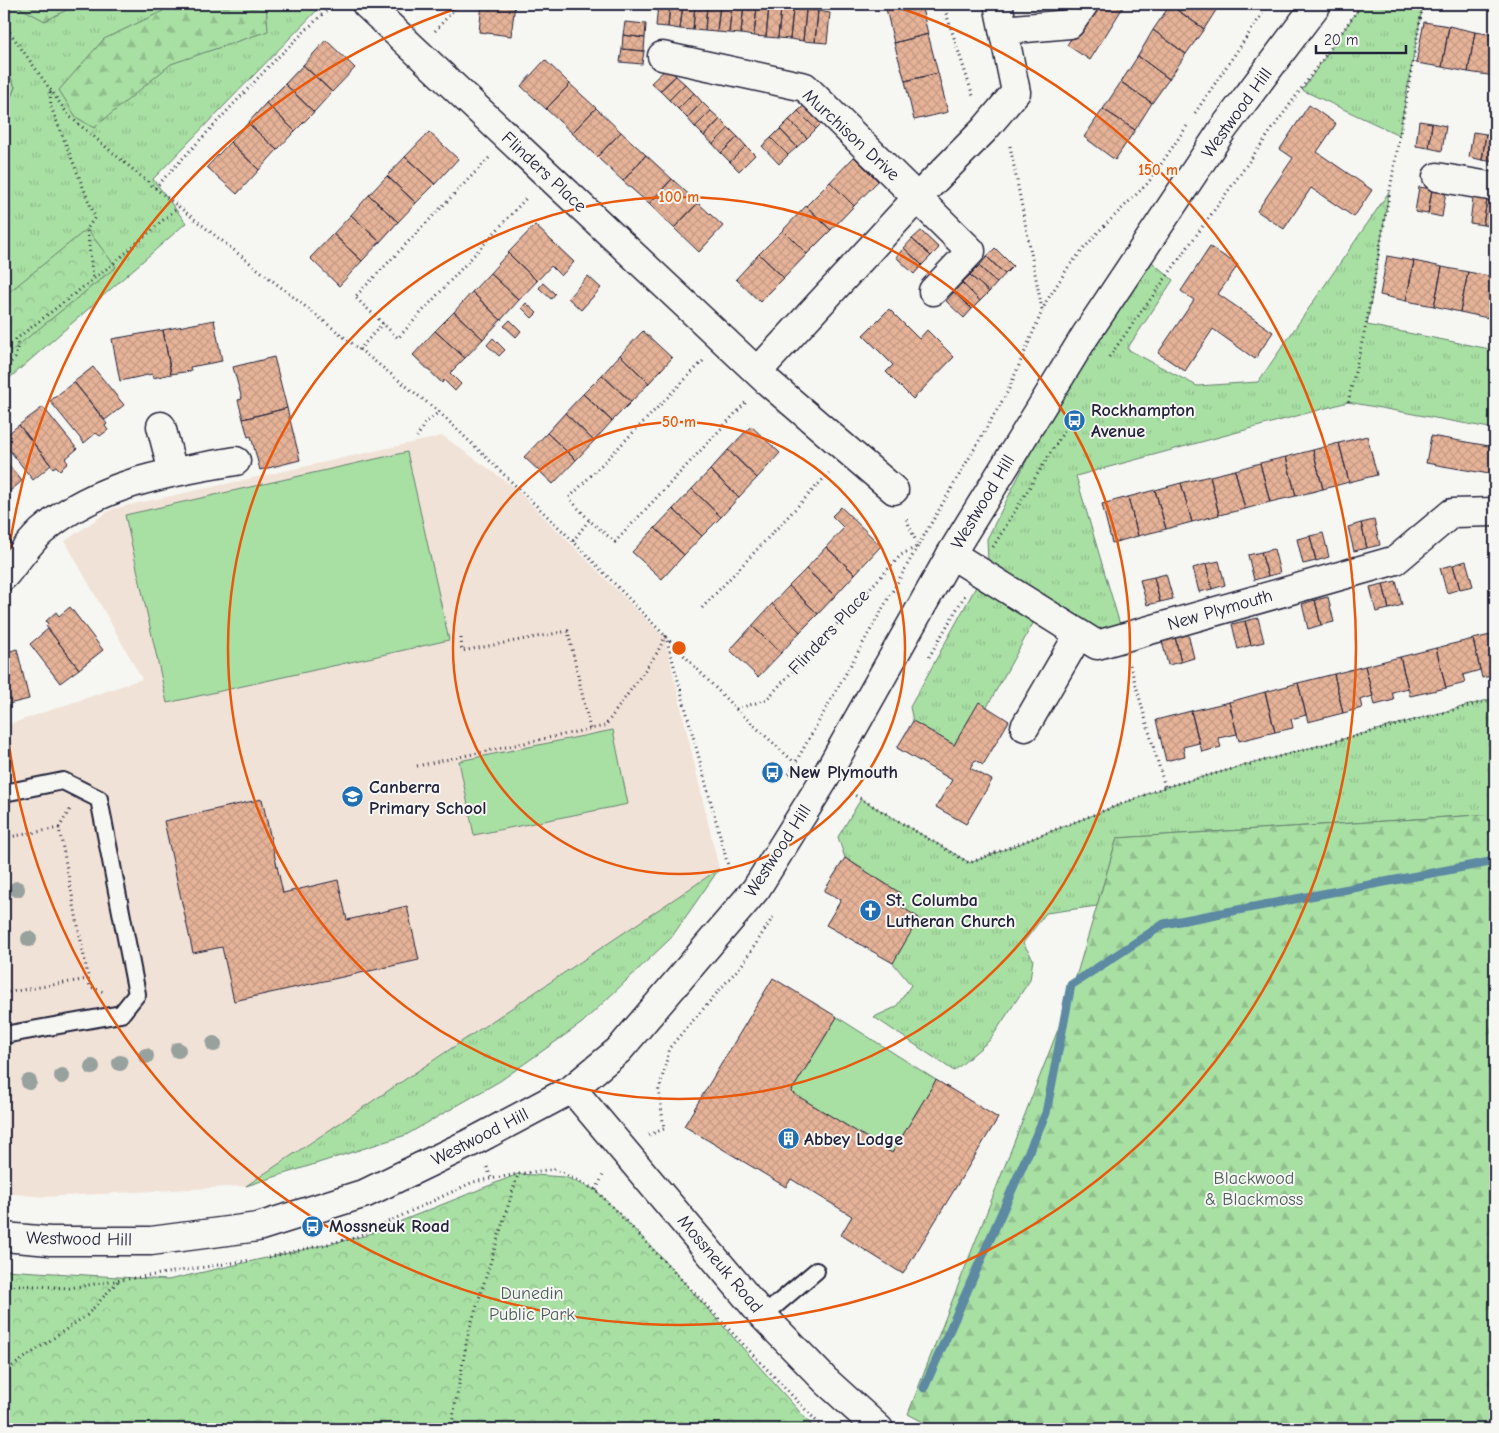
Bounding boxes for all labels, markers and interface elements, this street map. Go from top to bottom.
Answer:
scale bar [1316,22,1406,54]
text: 20 m [1324,31,1358,49]
street label: Westwood Hill [1197,64,1277,162]
street label: Murchison Drive [798,85,904,185]
street label: Flinders Place [497,127,591,217]
text: 150 m [1138,161,1178,179]
text: 100 m [659,188,699,206]
place label: Rockhampton Avenue [1091,400,1195,442]
bus stop icon: Rockhampton Avenue [1063,408,1087,432]
text: 50 m [662,413,696,431]
street label: Westwood Hill [947,451,1019,553]
street label: Flinders Place [784,585,874,679]
street label: New Plymouth [1165,585,1275,635]
centre of rings [670,639,688,657]
bus stop icon: New Plymouth [761,760,785,784]
place label: New Plymouth [789,762,898,783]
place label: Canberra Primary School [369,777,487,819]
school or university icon: Canberra Primary School [341,785,365,809]
street label: Westwood Hill [740,801,816,901]
place label: St. Columba Lutheran Church [886,890,1015,932]
church icon: St. Columba Lutheran Church [858,898,882,922]
street label: Westwood Hill [428,1104,532,1170]
building icon: Abbey Lodge [776,1127,800,1151]
place label: Abbey Lodge [804,1129,903,1150]
park label: Blackwood & Blackmoss [1205,1168,1303,1210]
street label: Mossneuk Road [673,1211,767,1317]
bus stop icon: Mossneuk Road [301,1214,325,1238]
place label: Mossneuk Road [329,1216,450,1237]
street label: Westwood Hill [26,1228,132,1250]
park label: Dunedin Public Park [489,1283,575,1325]

